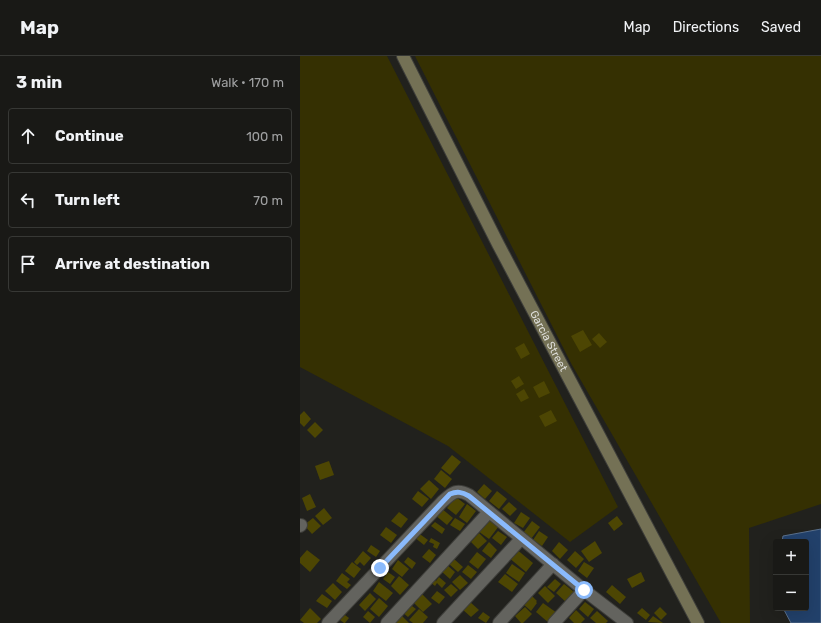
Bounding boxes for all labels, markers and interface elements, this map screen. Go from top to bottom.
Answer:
text: Map [20,16,59,39]
text: Map [624,19,651,36]
text: Directions [673,19,739,36]
text: Saved [761,19,801,36]
text: 3 min [16,72,62,92]
text: Walk · 170 m [211,75,284,90]
icon: ahead [17,125,39,147]
text: Continue [55,127,124,145]
text: 100 m [246,129,283,144]
icon: left [17,189,39,211]
text: Turn left [55,191,120,209]
text: 70 m [253,193,283,208]
icon: arrive [17,253,39,275]
text: Arrive at destination [55,255,210,273]
street label: Garcia Street [528,308,571,374]
map controls [773,539,809,611]
button: + [773,539,809,575]
route end [371,559,389,577]
button: − [773,575,809,611]
route start [575,581,593,599]

